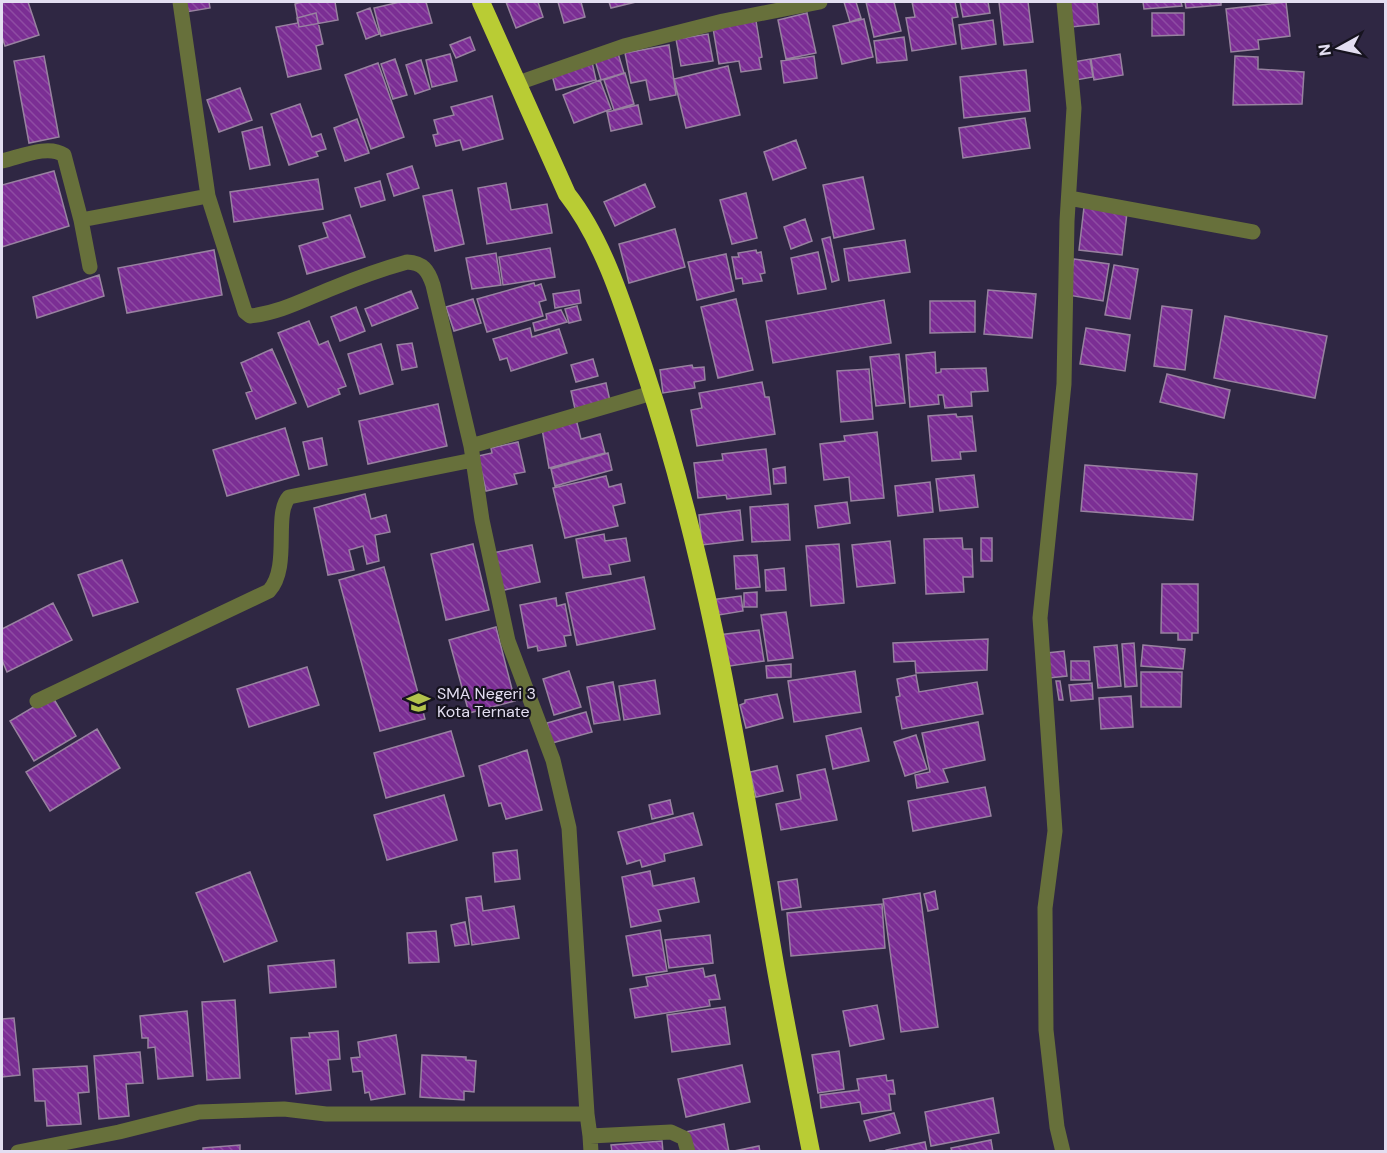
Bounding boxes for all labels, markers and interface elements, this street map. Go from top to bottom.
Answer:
north arrow [1309,18,1369,78]
text: N [1313,43,1336,57]
place label: SMA Negeri 3 Kota Ternate [437,683,536,722]
school or university icon: SMA Negeri 3 Kota Ternate [406,689,432,715]

